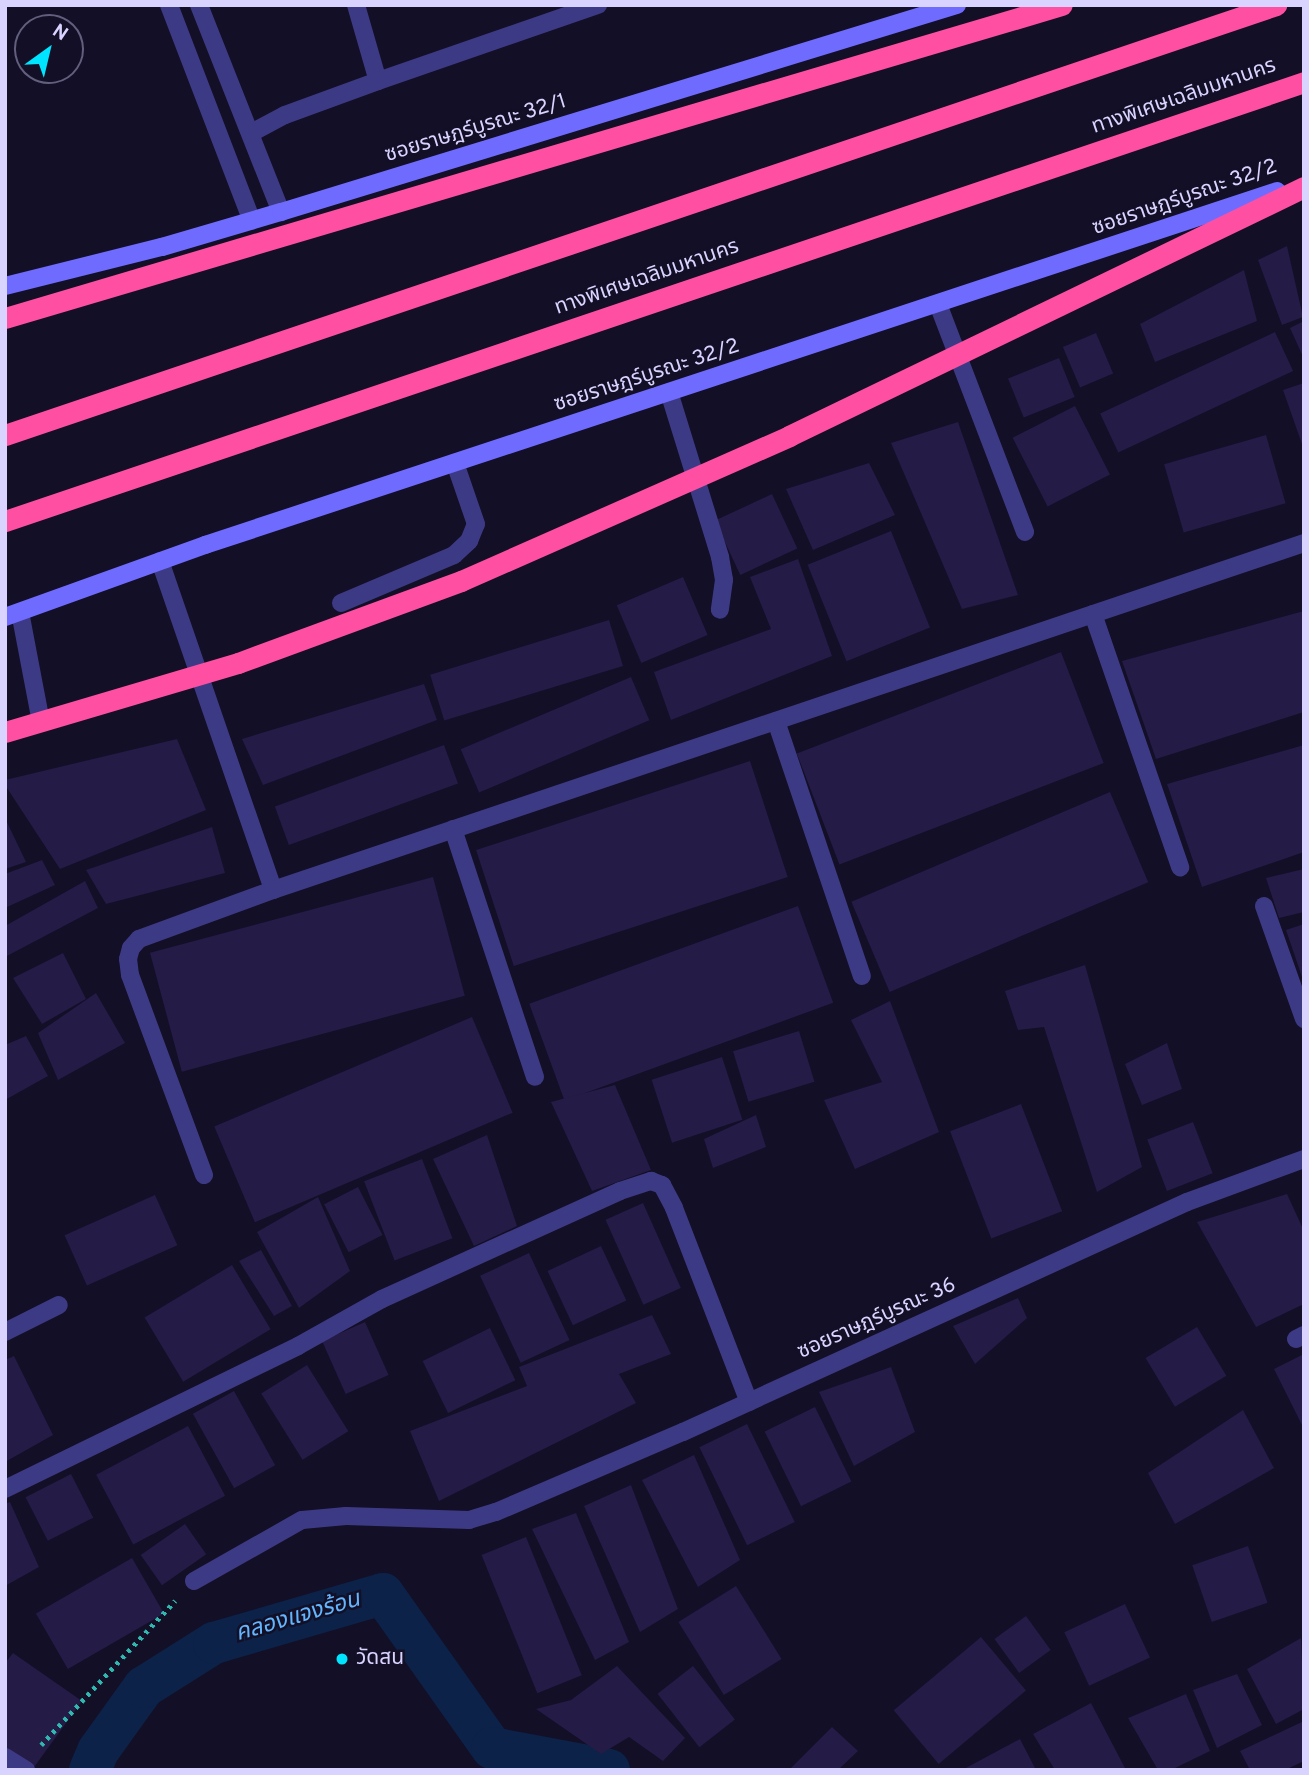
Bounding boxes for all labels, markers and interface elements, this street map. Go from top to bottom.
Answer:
north arrow [14,14,84,84]
text: N [47,19,72,47]
street label: ทางพิเศษเฉลิมมหานคร [1089,54,1279,140]
street label: ซอยราษฎร์บูรณะ 32/1 [382,89,570,169]
street label: ซอยราษฎร์บูรณะ 32/2 [1089,155,1281,241]
street label: ทางพิเศษเฉลิมมหานคร [552,235,742,321]
street label: ซอยราษฎร์บูรณะ 32/2 [551,334,743,418]
street label: ซอยราษฎร์บูรณะ 36 [794,1273,960,1365]
water label: คลองแจงร้อน [233,1587,363,1649]
place label: วัดสน [356,1646,404,1672]
marker: วัดสน [334,1651,350,1667]

